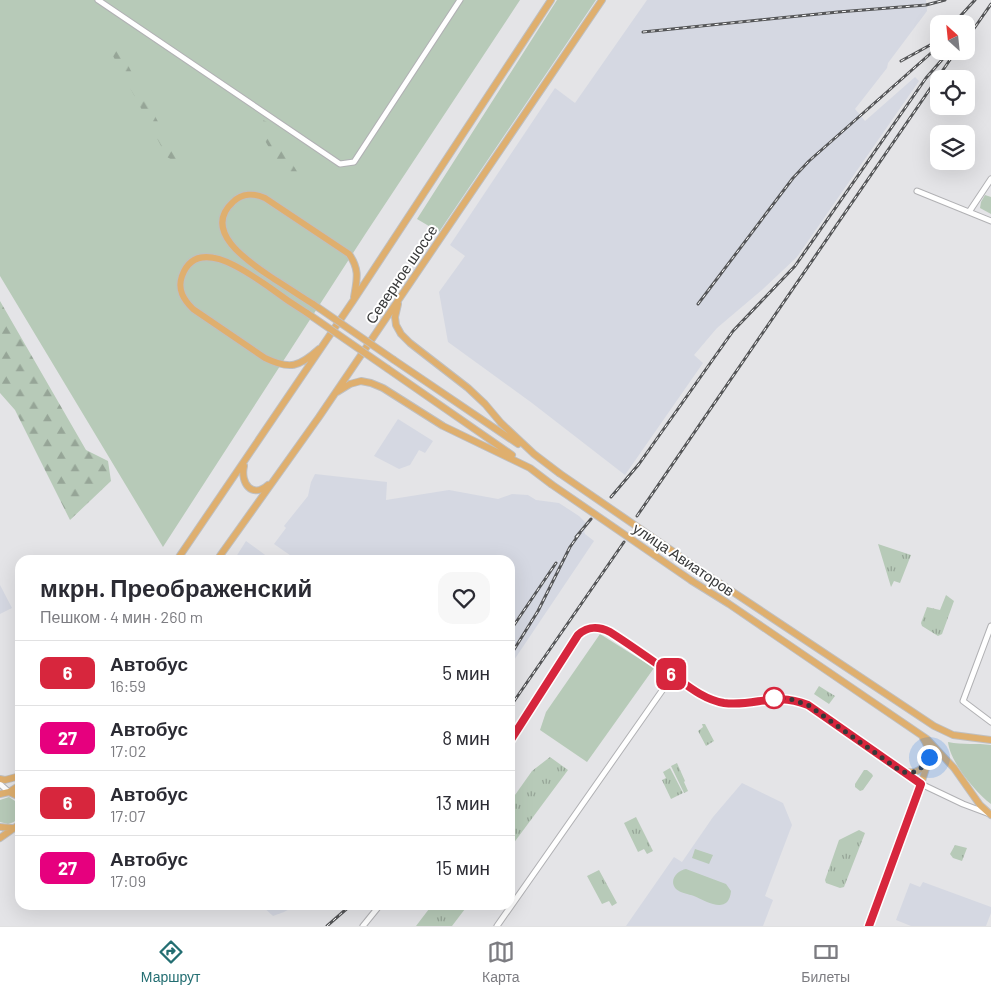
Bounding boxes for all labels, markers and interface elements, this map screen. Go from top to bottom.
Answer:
north arrow [930,15,975,60]
map controls [930,15,975,170]
button: locate [930,70,975,115]
button: layers [930,125,975,170]
street label: Северное шоссе [361,221,441,327]
street label: улица Авиаторов [630,518,738,600]
button: heart [438,572,490,624]
text: мкрн. Преображенский [40,573,312,602]
text: Пешком · 4 мин · 260 m [40,607,203,626]
text: Автобус [110,652,188,675]
line badge: 6 [655,658,687,690]
text: 5 мин [442,661,490,684]
text: 6 [63,662,72,684]
text: 6 [666,663,676,685]
text: 16:59 [110,676,146,695]
unlabelled marker [763,687,785,709]
text: Автобус [110,717,188,740]
text: 8 мин [442,726,490,749]
text: 27 [58,727,77,749]
text: 17:02 [110,741,146,760]
your location [917,745,942,770]
text: Автобус [110,782,188,805]
text: 13 мин [436,791,490,814]
text: 6 [63,792,72,814]
text: 17:07 [110,806,145,825]
text: Автобус [110,847,188,870]
text: 15 мин [436,856,490,879]
text: 27 [58,857,77,879]
text: 17:09 [110,871,146,890]
tab: Маршрут [141,938,200,985]
tab: Карта [482,938,520,985]
tab: Билеты [801,938,850,985]

